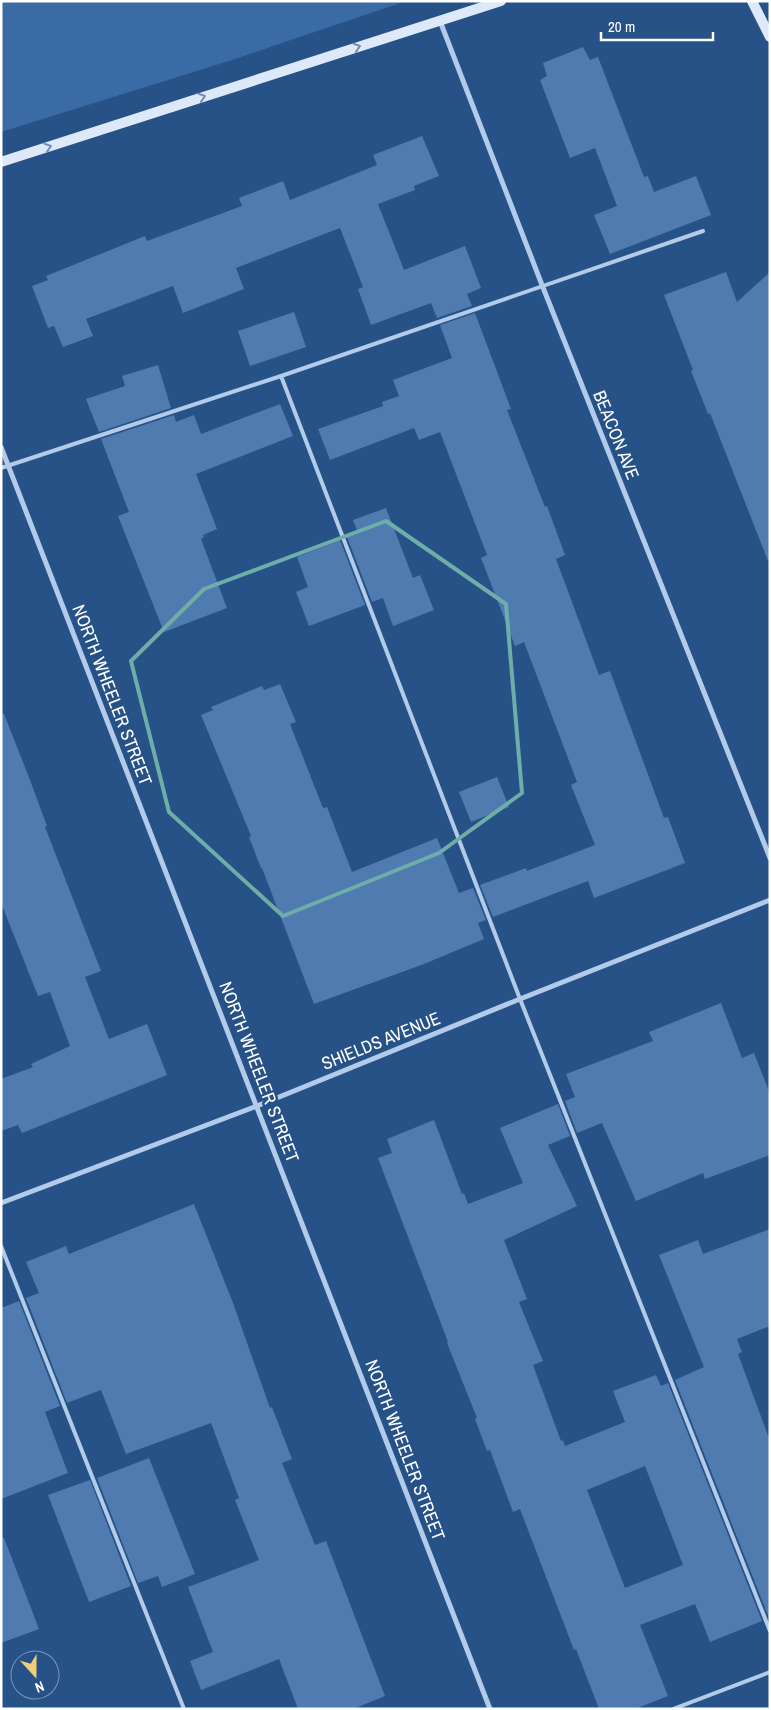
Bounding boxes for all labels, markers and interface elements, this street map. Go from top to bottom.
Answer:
scale bar [601,10,714,42]
text: 20 m [608,16,635,37]
one-way arrow [352,42,360,52]
one-way arrow [198,92,206,102]
one-way arrow [43,143,51,153]
street label: BEACON AVE [587,387,646,483]
street label: NORTH WHEELER STREET [66,601,158,789]
street label: NORTH WHEELER STREET [213,978,305,1166]
street label: SHIELDS AVENUE [318,1005,444,1076]
street label: NORTH WHEELER STREET [359,1356,451,1544]
north arrow [10,1650,60,1700]
text: N [33,1677,47,1697]

